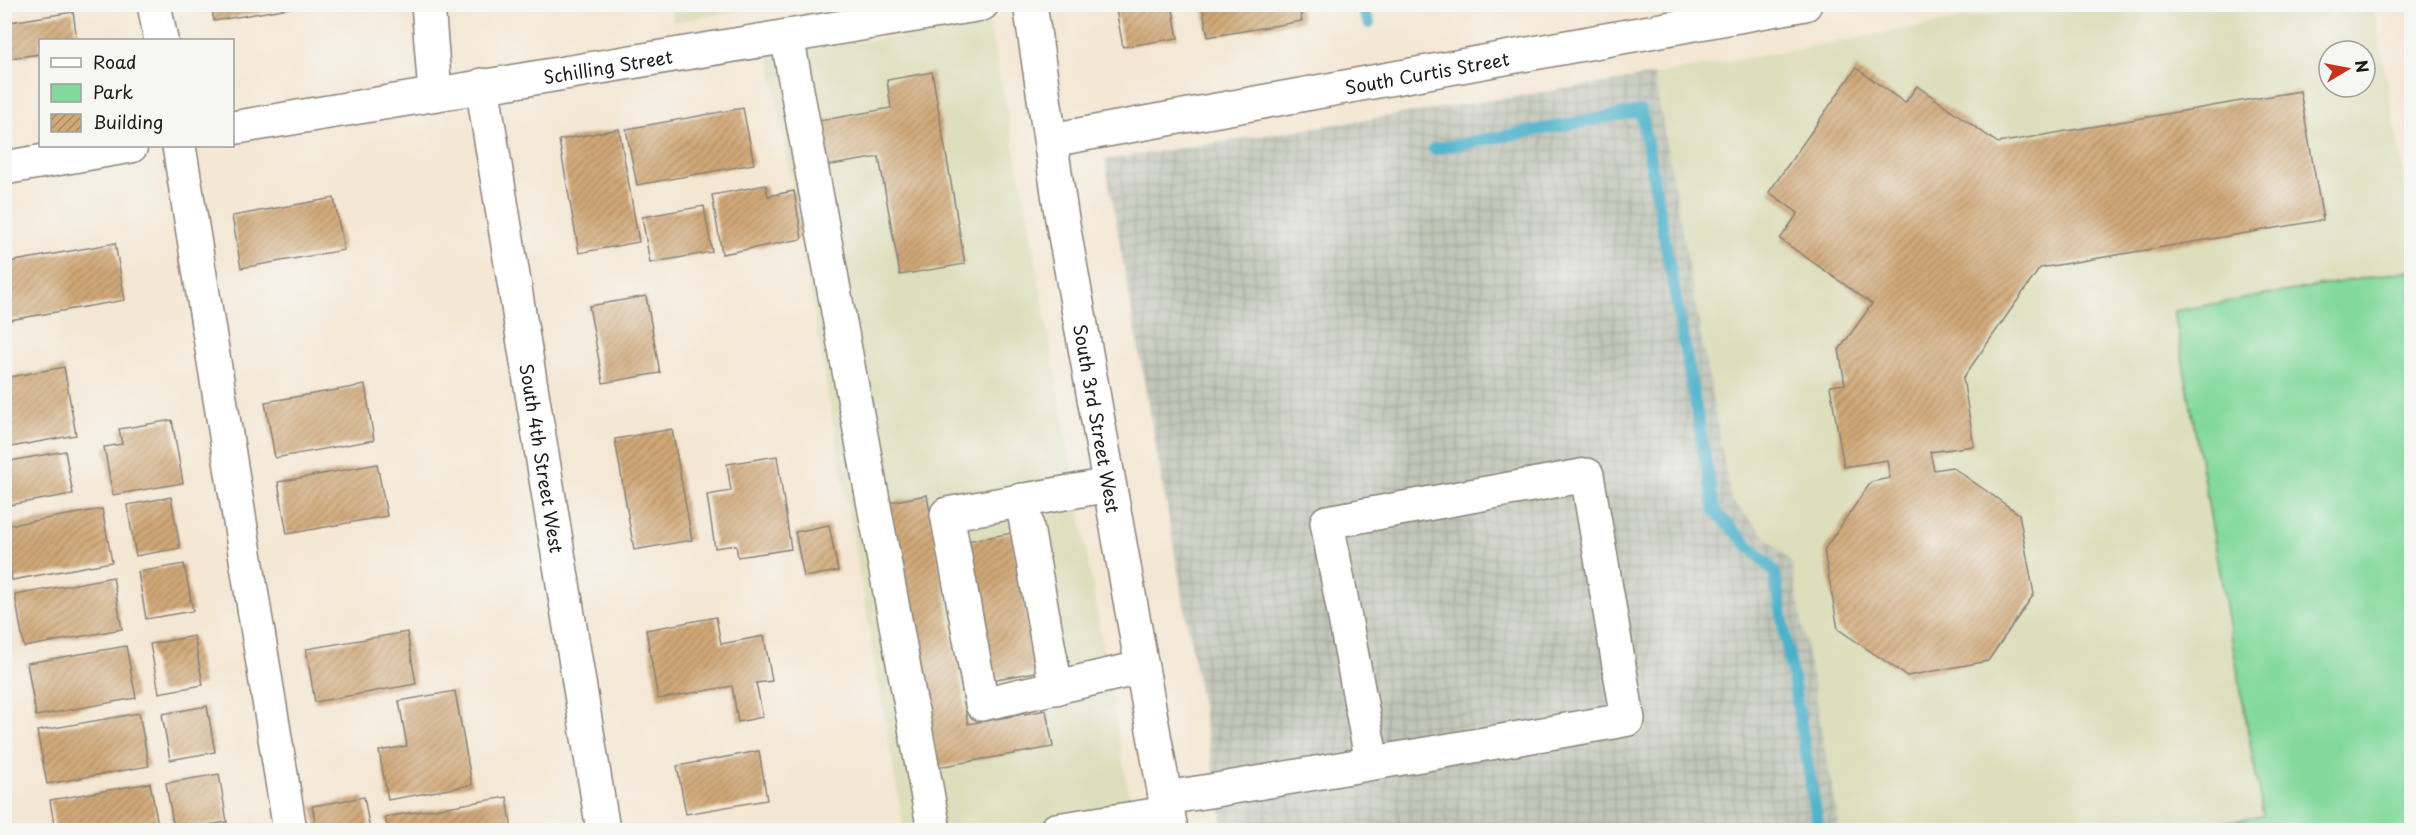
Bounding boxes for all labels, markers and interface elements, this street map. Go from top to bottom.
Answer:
legend [39,39,234,147]
north arrow [2317,39,2377,99]
street label: Schilling Street [541,42,674,90]
street label: South Curtis Street [1343,44,1511,100]
text: Road [93,48,137,75]
text: N [2350,58,2376,75]
text: Park [93,78,133,105]
text: Building [93,108,163,135]
street label: South 3rd Street West [1068,322,1128,515]
street label: South 4th Street West [514,361,571,555]

